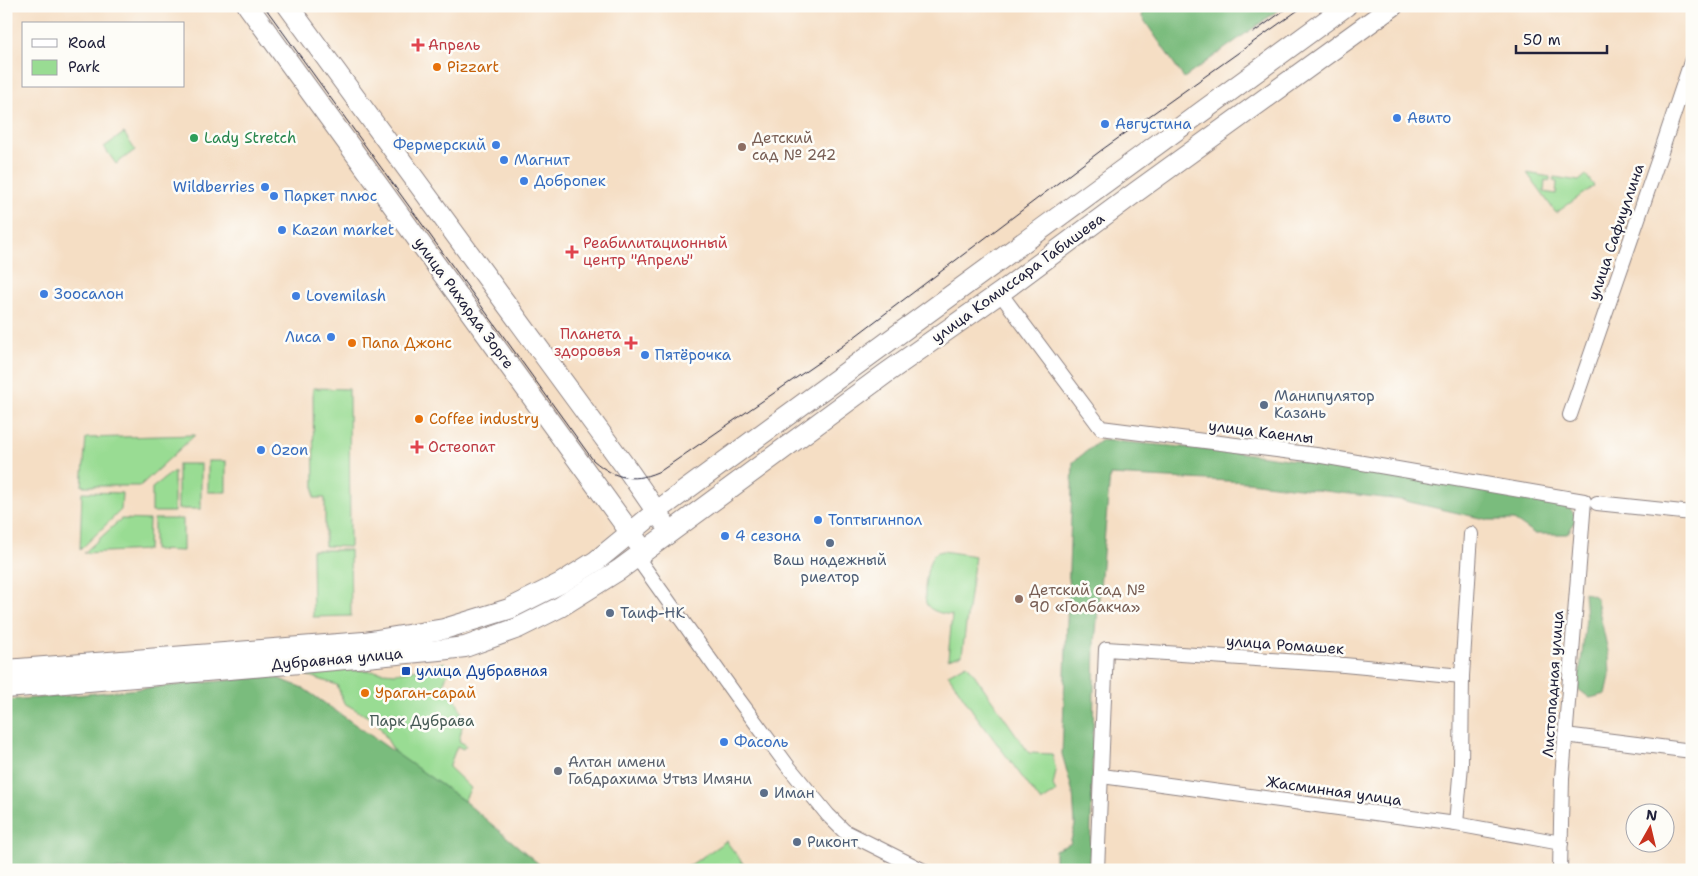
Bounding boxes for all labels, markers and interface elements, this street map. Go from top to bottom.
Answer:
legend [22,22,185,88]
scale bar [1516,22,1607,54]
text: 50 m [1523,30,1561,50]
text: Road [68,33,106,53]
place label: Апрель [428,35,481,55]
marker: Апрель [412,39,424,51]
text: Park [68,57,100,77]
place label: Pizzart [447,57,499,77]
marker: Pizzart [431,61,443,73]
place label: Авито [1407,108,1451,128]
marker: Авито [1391,112,1403,124]
place label: Августина [1115,114,1192,134]
marker: Августина [1099,118,1111,130]
place label: Lady Stretch [204,128,296,148]
place label: Детский сад № 242 [752,128,836,165]
marker: Lady Stretch [188,132,200,144]
place label: Фермерский [393,135,486,155]
marker: Фермерский [490,139,502,151]
marker: Детский сад № 242 [736,141,748,153]
place label: Магнит [514,150,570,170]
marker: Магнит [498,154,510,166]
street label: улица Сафиуллина [1583,160,1649,303]
place label: Добропек [534,171,606,191]
marker: Добропек [518,175,530,187]
place label: Wildberries [173,177,255,197]
marker: Wildberries [259,181,271,193]
place label: Паркет плюс [284,186,377,206]
marker: Паркет плюс [268,190,280,202]
street label: улица Комиссара Габишева [928,208,1109,348]
place label: Kazan market [292,220,394,240]
marker: Kazan market [276,224,288,236]
street label: улица Рихарда Зорге [409,233,519,373]
place label: Реабилитационный центр "Апрель" [583,233,728,270]
marker: Реабилитационный центр "Апрель" [565,245,579,259]
place label: Зоосалон [54,284,124,304]
place label: Lovemilash [306,286,386,306]
marker: Зоосалон [38,288,50,300]
marker: Lovemilash [290,290,302,302]
place label: Планета здоровья [554,324,622,361]
place label: Лиса [285,327,322,347]
marker: Лиса [325,331,337,343]
place label: Папа Джонс [362,333,452,353]
marker: Папа Джонс [346,337,358,349]
marker: Планета здоровья [625,337,637,349]
place label: Пятёрочка [655,345,732,365]
marker: Пятёрочка [639,349,651,361]
place label: Манипулятор Казань [1274,386,1375,423]
marker: Манипулятор Казань [1258,399,1270,411]
place label: Coffee industry [429,409,539,429]
marker: Coffee industry [413,413,425,425]
street label: улица Каенлы [1207,416,1315,448]
place label: Остеопат [428,437,496,457]
place label: Ozon [271,440,308,460]
marker: Остеопат [410,440,424,454]
marker: Ozon [255,444,267,456]
place label: Топтыгинпол [828,510,923,530]
marker: Топтыгинпол [812,514,824,526]
place label: 4 сезона [735,526,802,546]
marker: 4 сезона [719,530,731,542]
marker: Ваш надежный риелтор [824,537,836,549]
place label: Ваш надежный риелтор [773,550,887,587]
place label: Детский сад № 90 «Голбакча» [1029,580,1145,617]
marker: Детский сад № 90 «Голбакча» [1013,593,1025,605]
place label: Таиф-НК [620,603,685,623]
marker: Таиф-НК [604,607,616,619]
street label: Листопадная улица [1538,609,1568,758]
street label: улица Ромашек [1225,631,1345,659]
street label: Дубравная улица [271,643,404,675]
place label: улица Дубравная [416,661,548,681]
marker: улица Дубравная [400,665,412,677]
place label: Ураган-сарай [375,683,476,703]
marker: Ураган-сарай [359,687,371,699]
park label: Парк Дубрава [370,711,475,731]
place label: Фасоль [734,732,789,752]
marker: Фасоль [718,736,730,748]
place label: Алтан имени Габдрахима Утыз Имяни [568,752,752,789]
marker: Алтан имени Габдрахима Утыз Имяни [552,765,564,777]
street label: Жасминная улица [1265,772,1404,810]
place label: Иман [774,783,815,803]
marker: Иман [758,787,770,799]
north arrow [1626,804,1676,854]
text: N [1645,805,1659,825]
place label: Риконт [807,832,859,852]
marker: Риконт [791,836,803,848]

